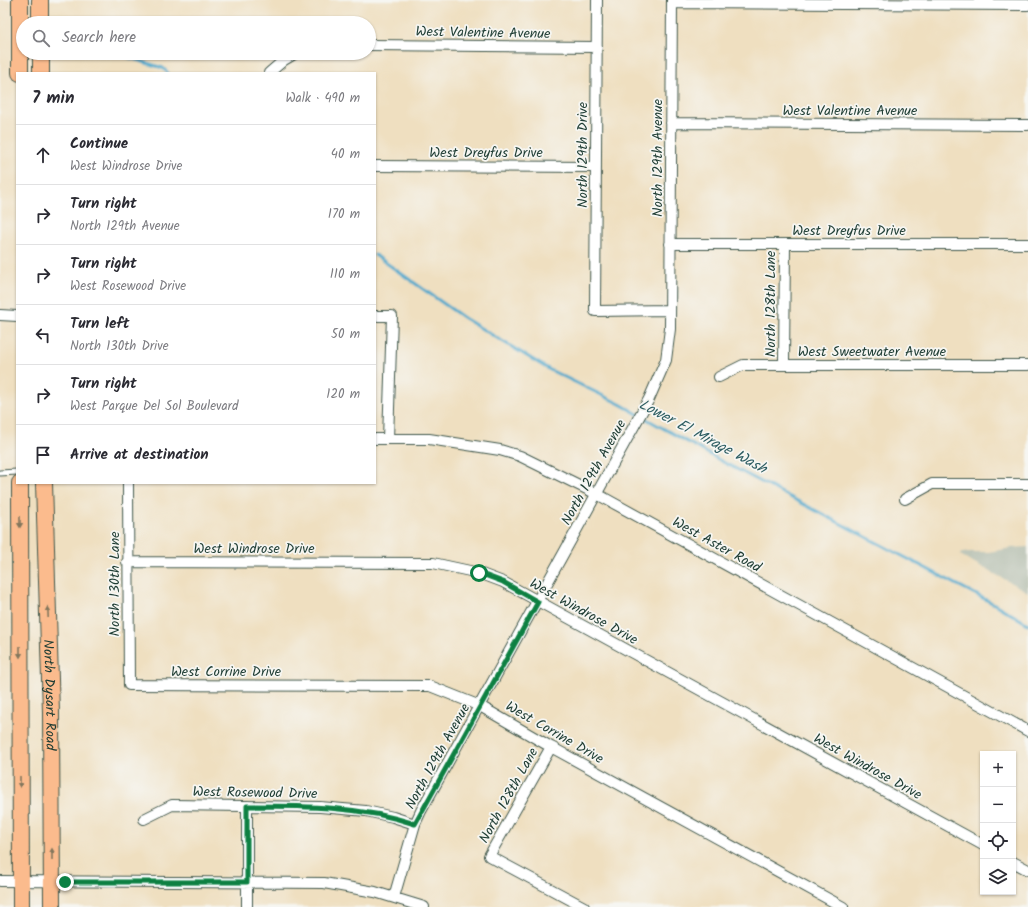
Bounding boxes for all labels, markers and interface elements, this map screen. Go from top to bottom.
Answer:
search box [16,16,376,60]
street label: West Valentine Avenue [415,21,551,45]
text: Search here [62,26,136,50]
icon: search [30,27,52,49]
text: 7 min [32,85,74,112]
text: Walk · 490 m [285,88,360,109]
street label: North 129th Avenue [647,98,669,217]
street label: West Valentine Avenue [783,100,918,122]
street label: North 129th Drive [572,101,594,208]
text: Continue [70,132,128,156]
street label: West Dreyfus Drive [429,142,543,164]
icon: ahead [32,144,54,166]
text: 40 m [331,144,360,165]
text: West Windrose Drive [70,156,182,177]
text: Turn right [70,192,137,216]
icon: right [32,204,54,226]
text: 170 m [328,204,360,225]
text: North 129th Avenue [70,216,180,237]
street label: West Dreyfus Drive [792,220,906,242]
street label: North 128th Lane [760,250,782,357]
text: Turn right [70,252,137,276]
icon: right [32,264,54,286]
text: 110 m [330,264,360,285]
text: West Rosewood Drive [70,276,186,297]
text: Turn left [70,312,130,336]
icon: left [32,324,54,346]
text: 50 m [331,324,360,345]
text: North 130th Drive [70,336,169,357]
street label: West Sweetwater Avenue [798,341,947,363]
text: Turn right [70,372,137,396]
icon: right [32,384,54,406]
text: 120 m [326,384,360,405]
water label: Lower El Mirage Wash [634,393,772,482]
text: West Parque Del Sol Boulevard [70,396,238,417]
street label: North 129th Avenue [556,415,632,529]
text: Arrive at destination [70,443,209,467]
icon: arrive [32,444,54,466]
street label: West Aster Road [668,511,766,579]
one-way arrow [17,516,23,529]
street label: North 130th Lane [104,531,126,636]
street label: West Windrose Drive [193,538,315,560]
route start [470,564,488,582]
street label: West Windrose Drive [525,573,642,651]
one-way arrow [44,606,51,618]
street label: North Dysart Road [37,639,61,751]
one-way arrow [17,646,23,659]
street label: West Corrine Drive [171,661,282,683]
street label: West Corrine Drive [501,696,608,770]
street label: North 129th Avenue [400,699,476,813]
street label: West Windrose Drive [809,728,926,806]
street label: North 128th Lane [473,743,545,847]
map controls [980,751,1016,895]
button: + [980,751,1016,787]
one-way arrow [17,776,23,789]
street label: West Rosewood Drive [192,781,318,805]
button: − [980,787,1016,823]
button: locate [980,823,1016,859]
one-way arrow [49,847,55,860]
button: layers [980,859,1016,895]
route end [56,873,74,891]

